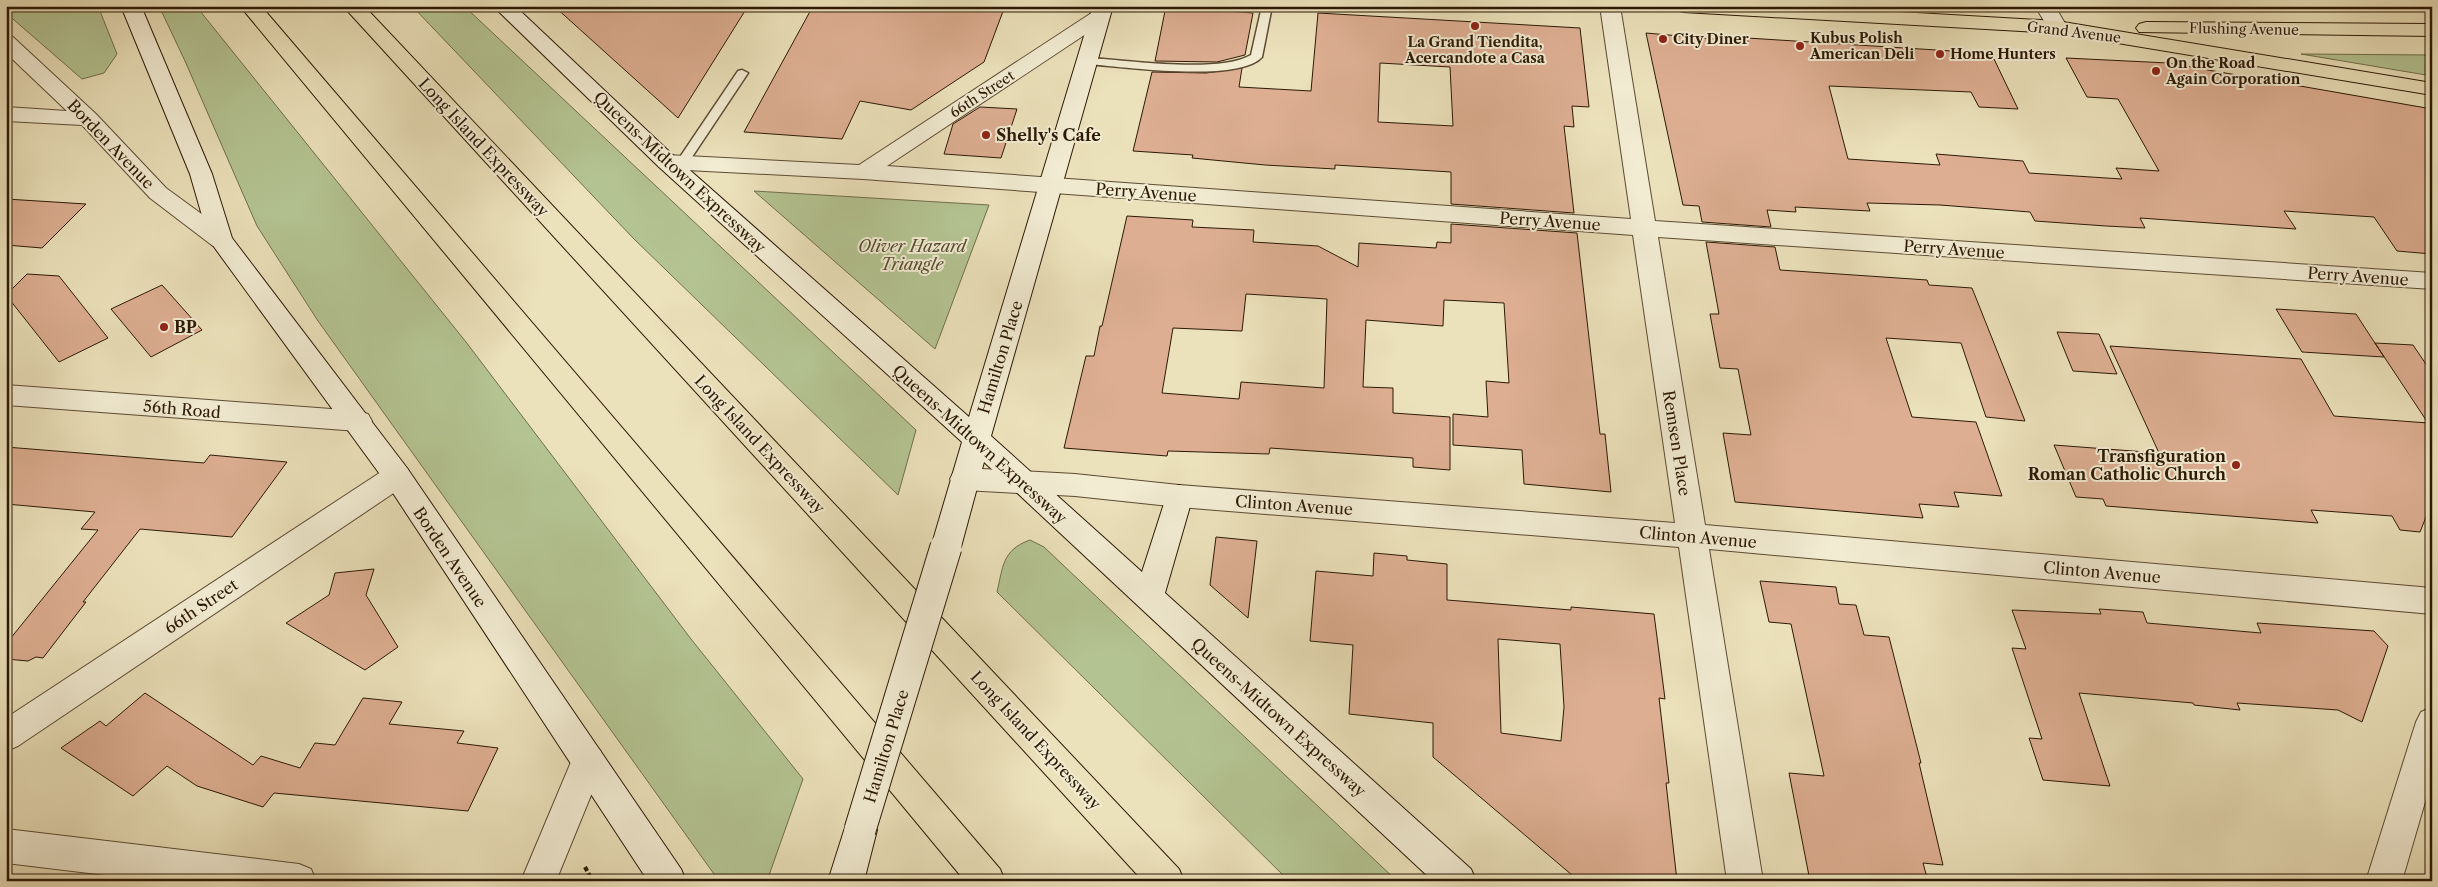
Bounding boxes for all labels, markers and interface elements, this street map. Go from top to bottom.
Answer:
street label: Grand Avenue [2026,17,2122,47]
street label: Flushing Avenue [2189,19,2299,39]
marker: La Grand Tiendita, Acercandote a Casa [1469,20,1481,32]
place label: Kubus Polish American Deli [1809,29,1914,63]
place label: City Diner [1673,30,1749,48]
place label: La Grand Tiendita, Acercandote a Casa [1404,33,1546,67]
marker: City Diner [1657,33,1669,45]
marker: Kubus Polish American Deli [1794,40,1806,52]
place label: Home Hunters [1950,45,2056,63]
marker: Home Hunters [1934,48,1946,60]
place label: On the Road Again Corporation [2165,54,2301,88]
marker: On the Road Again Corporation [2150,65,2162,77]
street label: 66th Street [946,66,1018,122]
street label: Long Island Expressway [414,73,554,221]
street label: Queens-Midtown Expressway [590,87,771,258]
street label: Borden Avenue [63,95,159,193]
place label: Shelly's Cafe [996,125,1101,145]
marker: Shelly's Cafe [980,129,992,141]
street label: Perry Avenue [1095,178,1197,206]
street label: Perry Avenue [1499,207,1601,235]
street label: Perry Avenue [1903,235,2005,263]
park label: Oliver Hazard Triangle [858,236,968,274]
street label: Perry Avenue [2307,262,2409,290]
street label: Hamilton Place [973,298,1027,416]
place label: BP [174,317,197,337]
marker: BP [158,321,170,333]
street label: Queens-Midtown Expressway [889,360,1072,528]
street label: Long Island Expressway [690,370,830,518]
street label: Remsen Place [1659,389,1695,497]
street label: 56th Road [142,396,222,422]
place label: Transfiguration Roman Catholic Church [2028,446,2226,484]
marker: Transfiguration Roman Catholic Church [2230,459,2242,471]
street label: Clinton Avenue [1234,491,1354,519]
street label: Borden Avenue [409,503,491,611]
street label: Clinton Avenue [1638,522,1758,552]
street label: Clinton Avenue [2042,557,2162,587]
street label: 66th Street [161,574,242,638]
street label: Queens-Midtown Expressway [1188,633,1371,801]
street label: Long Island Expressway [966,666,1106,814]
street label: Hamilton Place [859,687,913,805]

